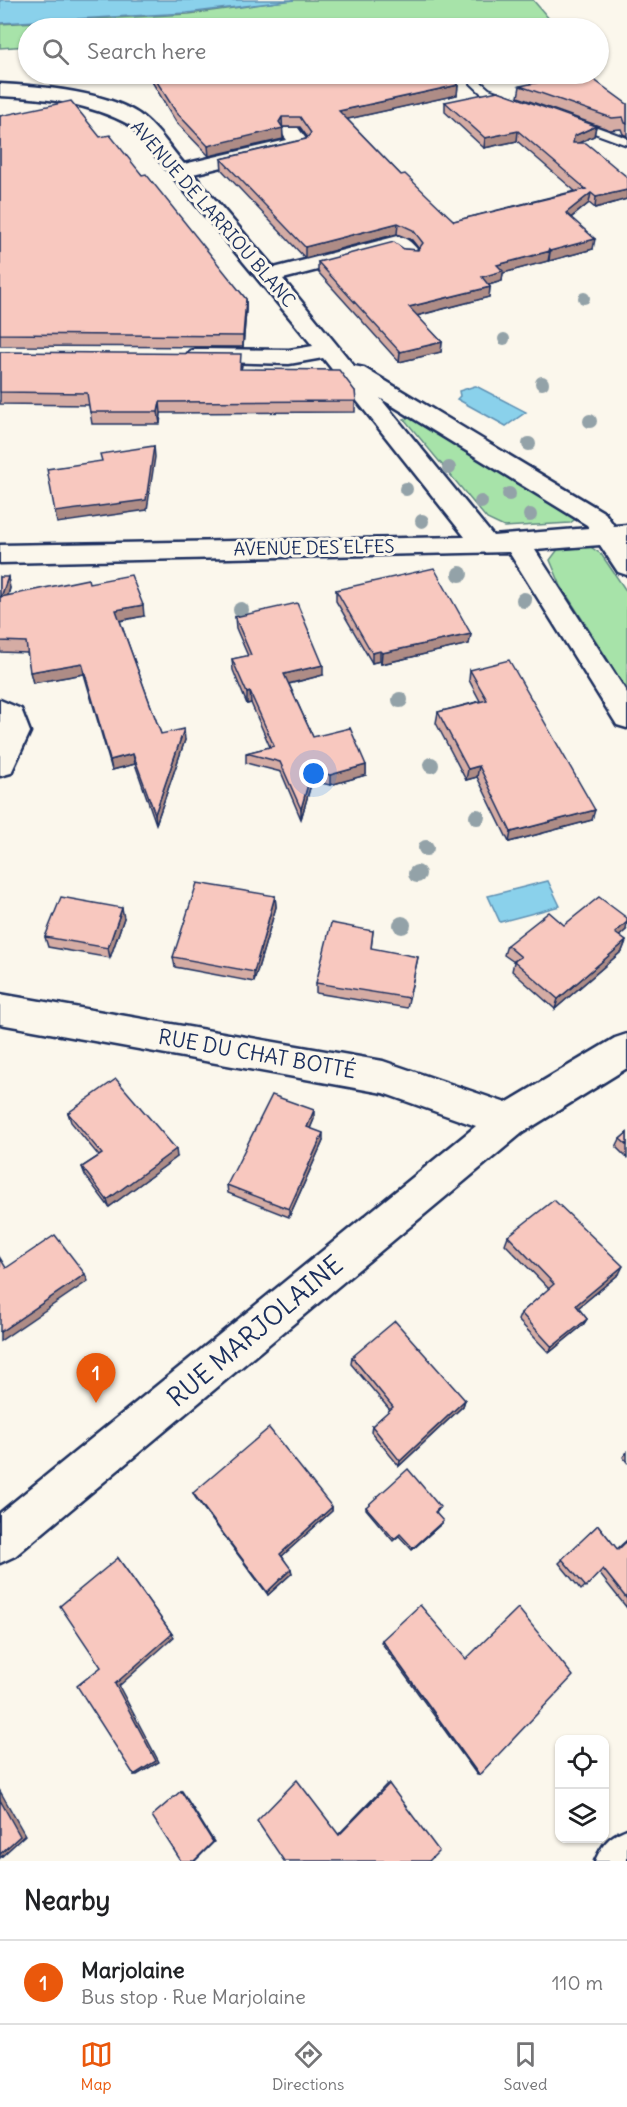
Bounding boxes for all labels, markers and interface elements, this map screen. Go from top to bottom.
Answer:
search box [18,18,609,84]
icon: search [39,35,72,68]
text: Search here [87,37,206,65]
street label: AVENUE DE LARRIOU BLANC [126,116,301,312]
street label: AVENUE DES ELFES [233,535,395,560]
your location [299,759,328,788]
street label: RUE DU CHAT BOTTÉ [156,1023,358,1084]
street label: RUE MARJOLAINE [160,1248,349,1414]
pin: 1 [76,1354,116,1403]
map controls [555,1735,609,1843]
button: locate [555,1735,609,1789]
button: layers [555,1789,609,1843]
text: Nearby [24,1884,110,1917]
text: Marjolaine [81,1956,185,1984]
text: 1 [40,1970,47,1995]
text: 110 m [552,1970,603,1995]
text: Bus stop · Rue Marjolaine [81,1984,306,2009]
tab: Map [80,2038,113,2094]
tab: Directions [272,2038,344,2094]
tab: Saved [504,2038,547,2094]

